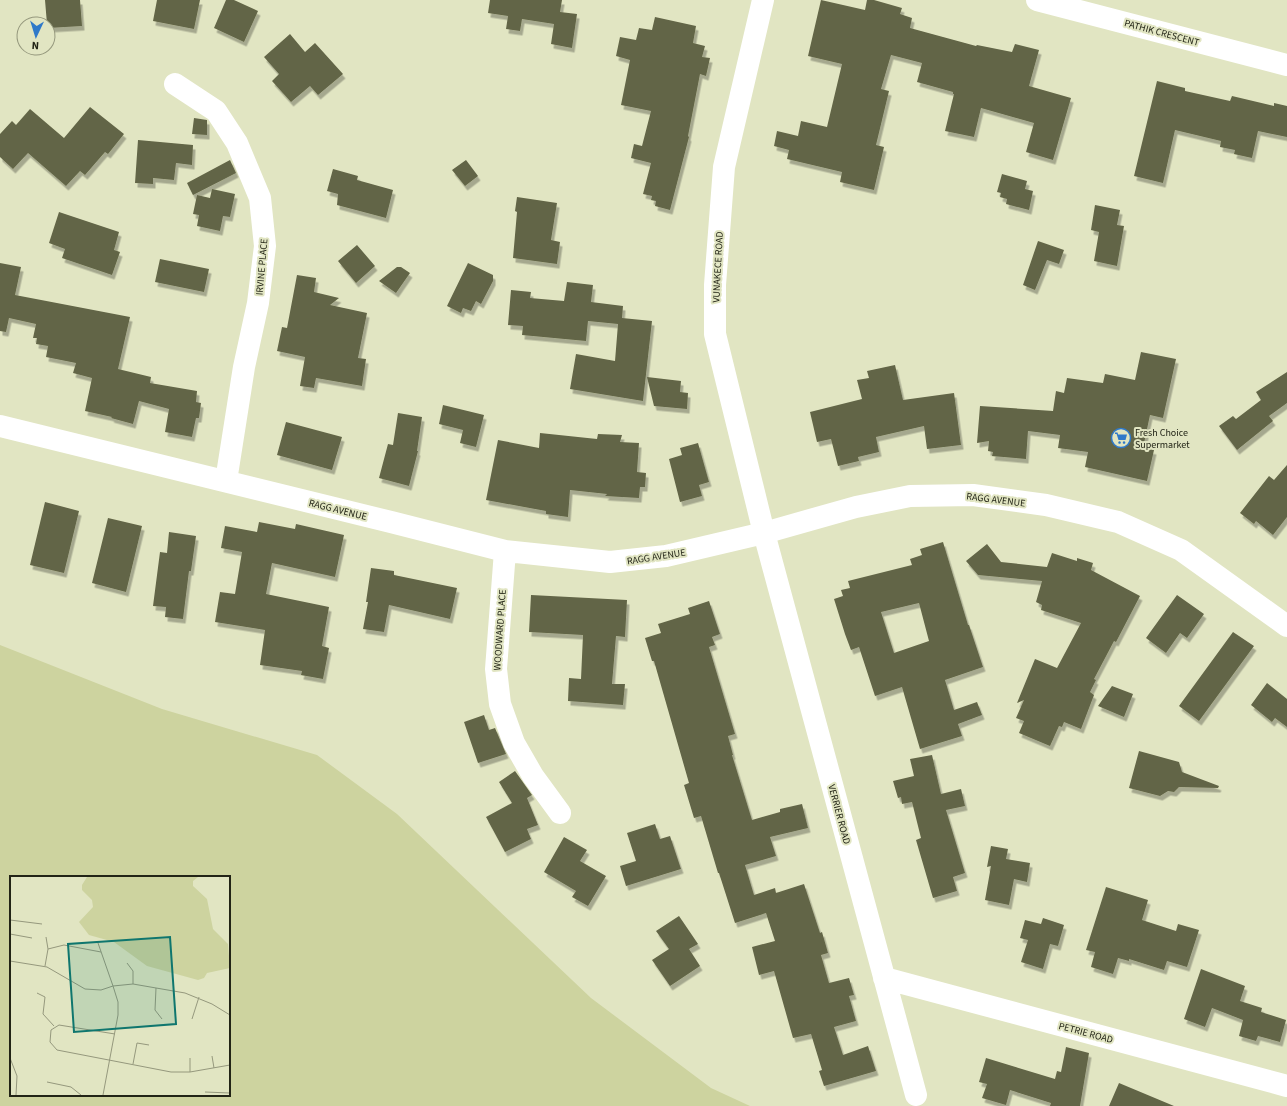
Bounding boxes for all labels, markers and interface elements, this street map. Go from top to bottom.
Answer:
north arrow [16,16,56,56]
street label: PATHIK CRESCENT [1123,16,1201,50]
text: N [31,38,40,53]
street label: VUNAKECE ROAD [709,231,727,303]
street label: IRVINE PLACE [253,238,271,296]
place label: Fresh Choice Supermarket [1135,426,1190,452]
supermarket icon: Fresh Choice Supermarket [1110,427,1132,449]
street label: RAGG AVENUE [966,489,1026,511]
street label: RAGG AVENUE [307,496,368,524]
street label: RAGG AVENUE [626,545,687,569]
street label: WOODWARD PLACE [490,589,510,671]
street label: VERRIER ROAD [824,783,854,846]
inset map [10,876,230,1096]
street label: PETRIE ROAD [1057,1019,1114,1047]

